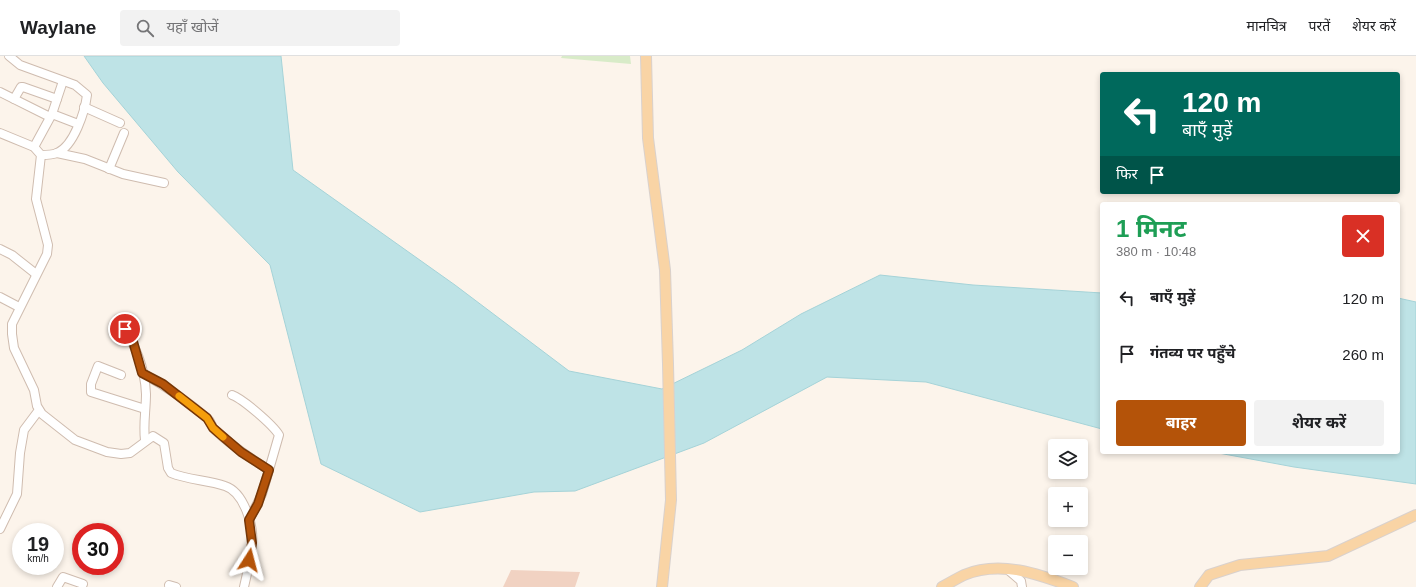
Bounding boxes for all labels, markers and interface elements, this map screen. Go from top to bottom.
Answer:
search box [120,10,400,46]
text: Waylane [20,17,96,38]
icon: search [134,17,156,39]
text: यहाँ खोजें [166,18,218,35]
text: मानचित्र [1247,18,1287,34]
text: परतें [1309,18,1330,34]
text: शेयर करें [1352,18,1396,34]
text: 120 m [1182,87,1261,118]
icon: left [1116,88,1168,140]
text: बाएँ मुड़ें [1182,120,1232,140]
icon: arrive [1146,164,1168,186]
text: फिर [1116,165,1138,182]
text: 1 मिनट [1116,215,1186,242]
button: close [1342,215,1384,257]
text: 380 m · 10:48 [1116,244,1196,259]
icon: left [1116,287,1138,309]
text: बाएँ मुड़ें [1150,288,1195,305]
text: 120 m [1342,290,1384,307]
pin [108,312,142,346]
icon: arrive [114,318,136,340]
icon: arrive [1116,343,1138,365]
text: गंतव्य पर पहुँचे [1150,344,1235,361]
text: 260 m [1342,346,1384,363]
button: बाहर [1116,400,1246,446]
button: शेयर करें [1254,400,1384,446]
map controls [1048,439,1088,575]
button: layers [1048,439,1088,479]
button: + [1048,487,1088,527]
speed limit sign: 30 [72,523,124,575]
text: 19 [27,533,49,555]
button: − [1048,535,1088,575]
position arrow [228,539,270,581]
text: km/h [27,553,49,564]

